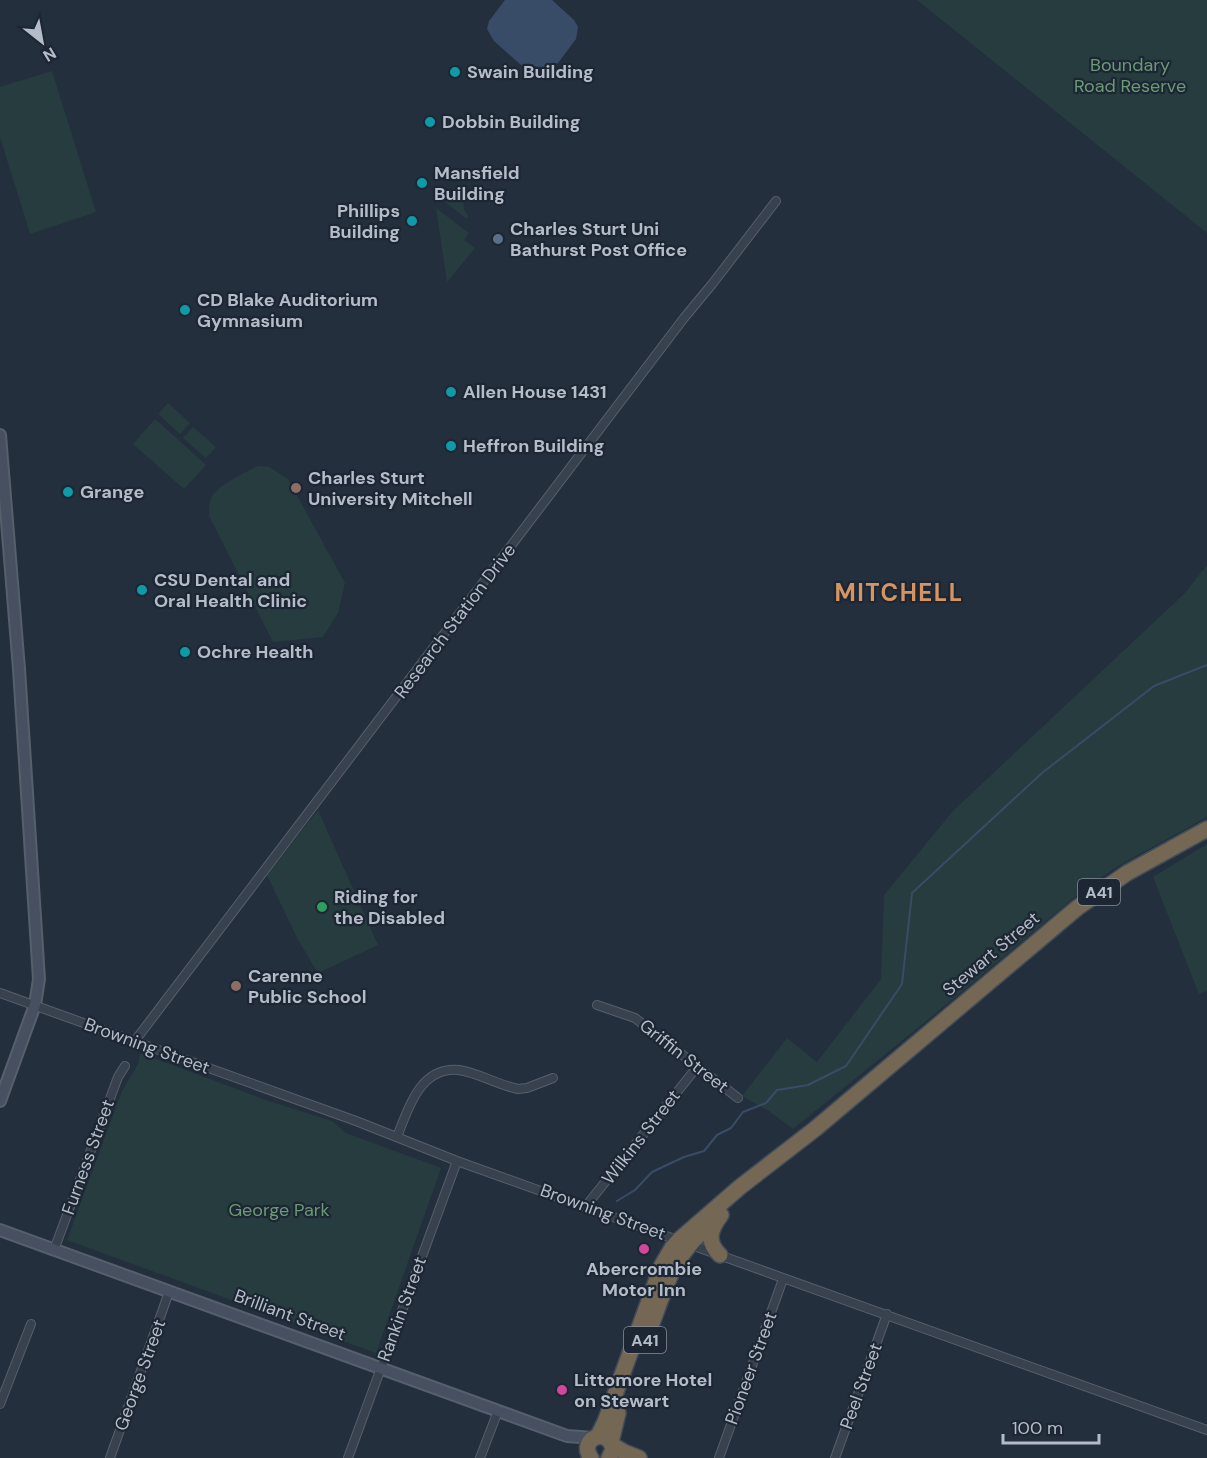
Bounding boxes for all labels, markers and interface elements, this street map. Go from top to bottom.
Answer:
north arrow [12,12,72,72]
text: N [39,42,60,66]
park label: Boundary Road Reserve [1074,53,1186,98]
place label: Swain Building [467,60,594,84]
marker: Swain Building [448,65,462,79]
place label: Dobbin Building [442,110,580,134]
marker: Dobbin Building [423,115,437,129]
place label: Mansfield Building [434,161,520,206]
marker: Mansfield Building [415,176,429,190]
place label: Phillips Building [329,199,400,244]
marker: Phillips Building [405,214,419,228]
place label: Charles Sturt Uni Bathurst Post Office [510,217,687,262]
marker: Charles Sturt Uni Bathurst Post Office [491,232,505,246]
place label: CD Blake Auditorium Gymnasium [197,288,378,333]
marker: CD Blake Auditorium Gymnasium [178,303,192,317]
place label: Allen House 1431 [463,380,607,404]
marker: Allen House 1431 [444,385,458,399]
place label: Heffron Building [463,434,604,458]
marker: Heffron Building [444,439,458,453]
place label: Charles Sturt University Mitchell [308,466,473,511]
place label: Grange [80,480,144,504]
marker: Charles Sturt University Mitchell [289,481,303,495]
marker: Grange [61,485,75,499]
street label: Research Station Drive [389,539,521,703]
place label: CSU Dental and Oral Health Clinic [154,568,307,613]
district label: MITCHELL [834,577,964,608]
marker: CSU Dental and Oral Health Clinic [135,583,149,597]
place label: Ochre Health [197,640,313,664]
marker: Ochre Health [178,645,192,659]
road number: A41 [1078,879,1120,905]
place label: Riding for the Disabled [334,885,445,930]
marker: Riding for the Disabled [315,900,329,914]
street label: Stewart Street [937,906,1045,1002]
place label: Carenne Public School [248,964,367,1009]
marker: Carenne Public School [229,979,243,993]
street label: Browning Street [81,1012,213,1080]
street label: Griffin Street [634,1014,734,1098]
street label: Wilkins Street [596,1085,686,1189]
street label: Furness Street [56,1096,120,1218]
street label: Browning Street [537,1178,669,1246]
park label: George Park [228,1198,330,1222]
marker: Abercrombie Motor Inn [637,1242,651,1256]
street label: Rankin Street [372,1253,432,1365]
place label: Abercrombie Motor Inn [586,1257,702,1302]
street label: Brilliant Street [231,1284,349,1346]
street label: Pioneer Street [719,1308,783,1428]
street label: George Street [109,1316,171,1434]
road number: A41 [624,1327,666,1353]
street label: Peel Street [834,1340,888,1432]
place label: Littomore Hotel on Stewart [574,1368,712,1413]
marker: Littomore Hotel on Stewart [555,1383,569,1397]
scale bar [1003,1407,1099,1445]
text: 100 m [1012,1416,1063,1440]

